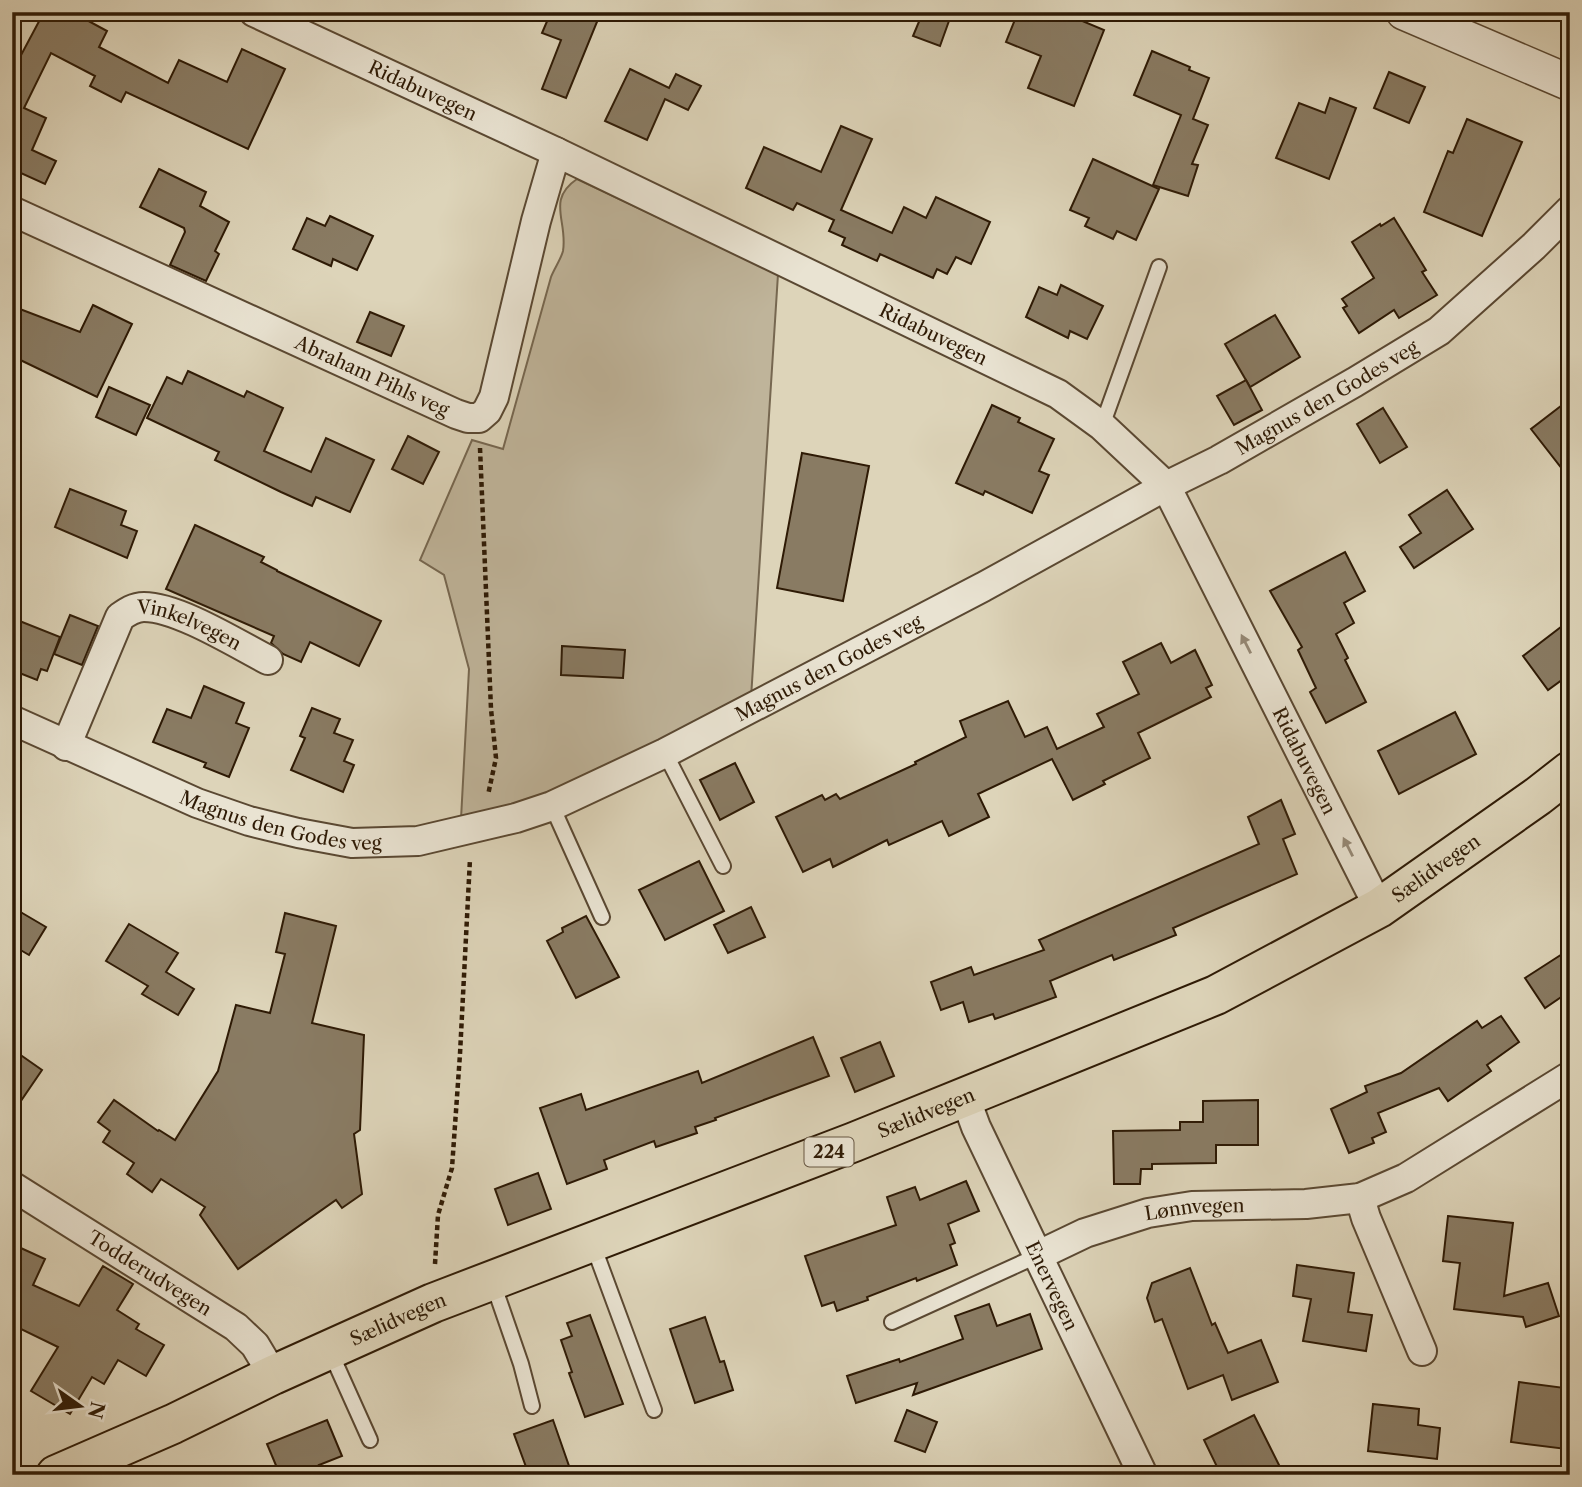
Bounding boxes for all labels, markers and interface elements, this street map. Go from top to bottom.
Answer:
street label: Ridabuvegen [365,56,481,126]
street label: Ridabuvegen [876,299,991,370]
street label: Abraham Pihls veg [290,330,454,422]
street label: Magnus den Godes veg [1232,335,1423,460]
street label: Vinkelvegen [136,596,245,655]
street label: Magnus den Godes veg [731,609,927,726]
one-way arrow [1240,634,1251,654]
street label: Ridabuvegen [1268,703,1341,818]
street label: Magnus den Godes veg [176,786,383,855]
street label: Sælidvegen [1387,829,1485,908]
one-way arrow [1343,837,1354,857]
street label: Sælidvegen [874,1083,978,1143]
road number: 224 [804,1138,854,1167]
street label: Lønnvegen [1143,1194,1245,1225]
street label: Todderudvegen [84,1226,216,1321]
street label: Enervegen [1020,1237,1083,1335]
street label: Sælidvegen [347,1288,450,1351]
north arrow [46,1372,116,1442]
text: N [83,1399,109,1421]

